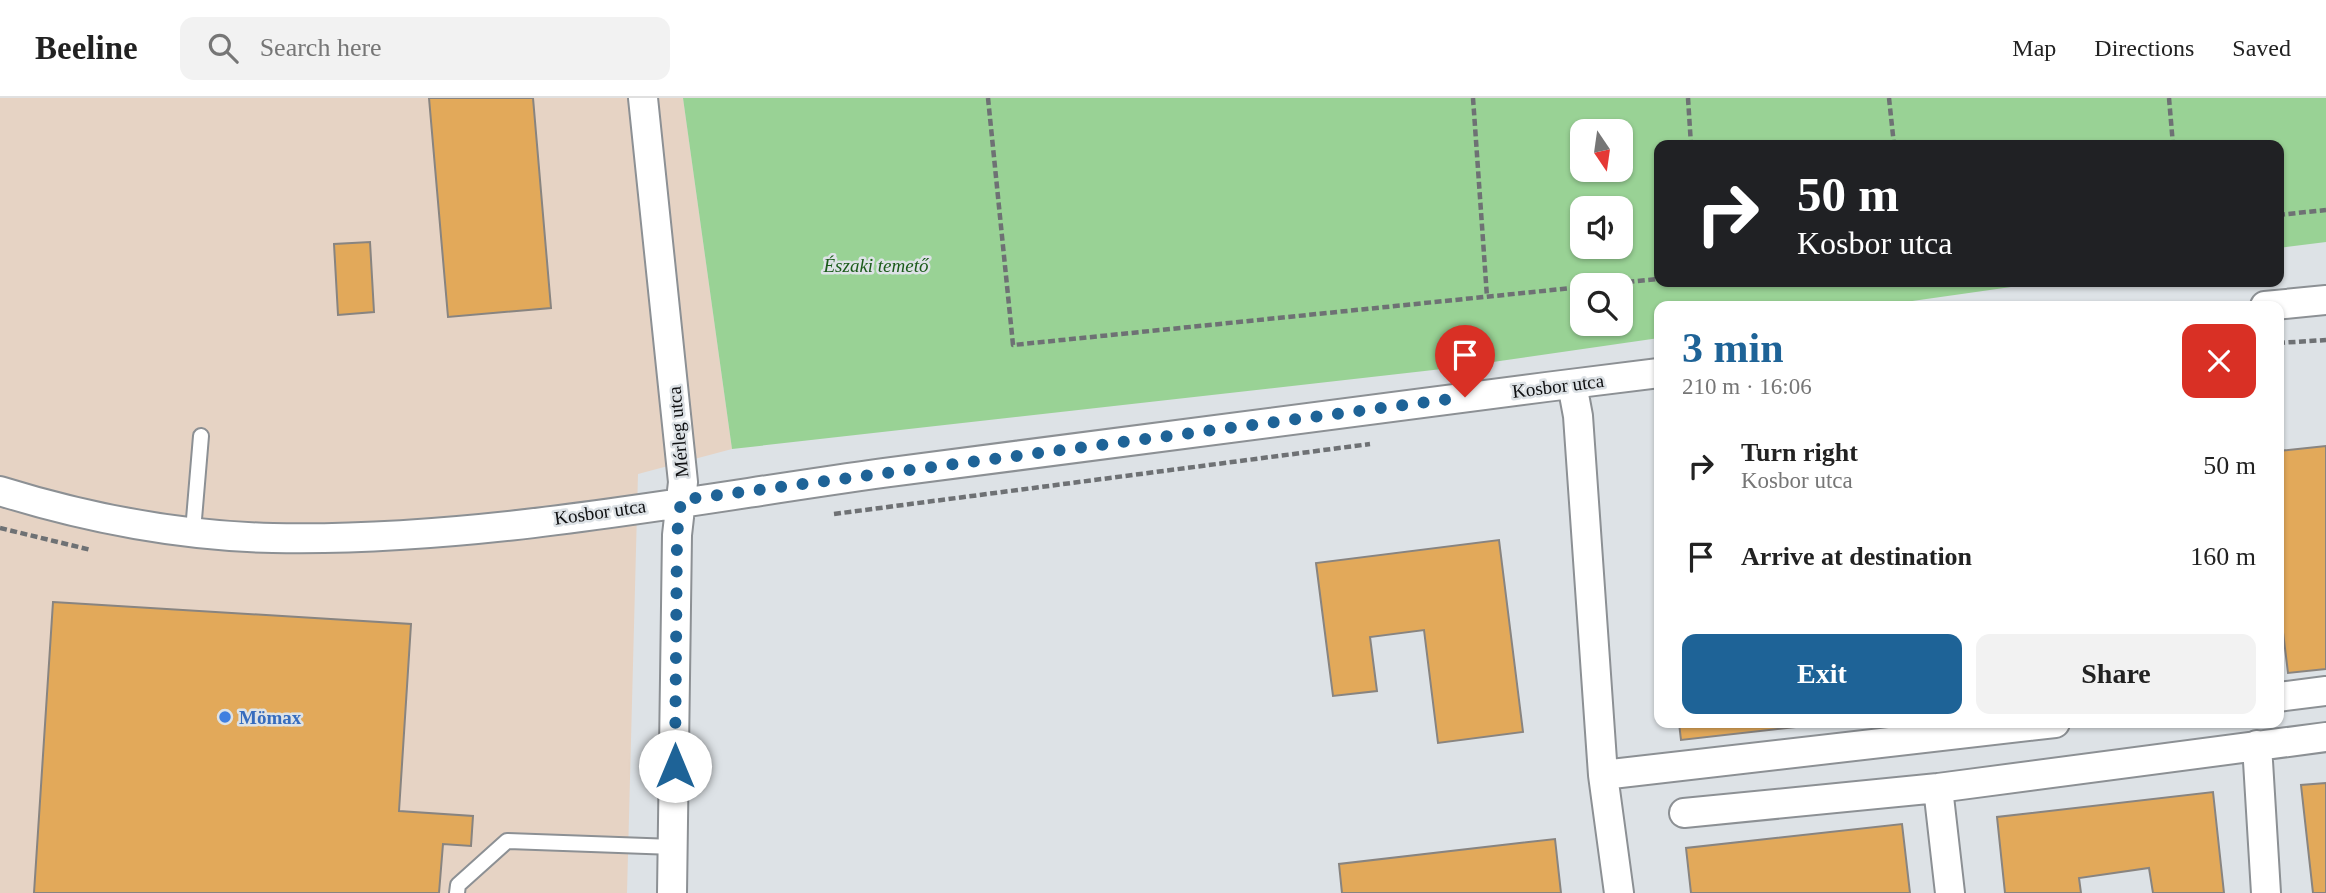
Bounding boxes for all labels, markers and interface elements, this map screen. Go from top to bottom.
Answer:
search box [180,17,670,80]
icon: search [204,29,242,67]
text: Beeline [35,30,138,66]
text: Search here [260,33,382,62]
text: Map [2012,35,2056,61]
text: Directions [2094,35,2194,61]
text: Saved [2232,35,2291,61]
north arrow [1570,119,1633,182]
map controls [1570,119,1633,336]
text: 50 m [1797,167,1899,222]
icon: right [1682,168,1773,259]
button: sound [1570,196,1633,259]
text: Kosbor utca [1797,225,1953,261]
park label: Északi temető [822,255,930,276]
button: search [1570,273,1633,336]
button: close [2182,324,2256,398]
pin [1435,325,1495,397]
text: 3 min [1682,325,1784,371]
icon: arrive [1446,336,1484,374]
street label: Kosbor utca [1511,370,1606,402]
text: 210 m · 16:06 [1682,374,1812,399]
street label: Mérleg utca [664,385,692,478]
text: Turn right [1741,438,1858,467]
icon: right [1682,447,1720,485]
text: 50 m [2203,451,2256,480]
text: Kosbor utca [1741,468,1853,493]
street label: Kosbor utca [553,495,648,529]
icon: arrive [1682,538,1720,576]
text: Arrive at destination [1741,542,1972,571]
text: 160 m [2190,542,2256,571]
button: Exit [1682,634,1962,714]
button: Share [1976,634,2256,714]
place label: Mömax [239,707,302,728]
marker: Mömax [217,709,233,725]
position arrow [638,729,712,803]

